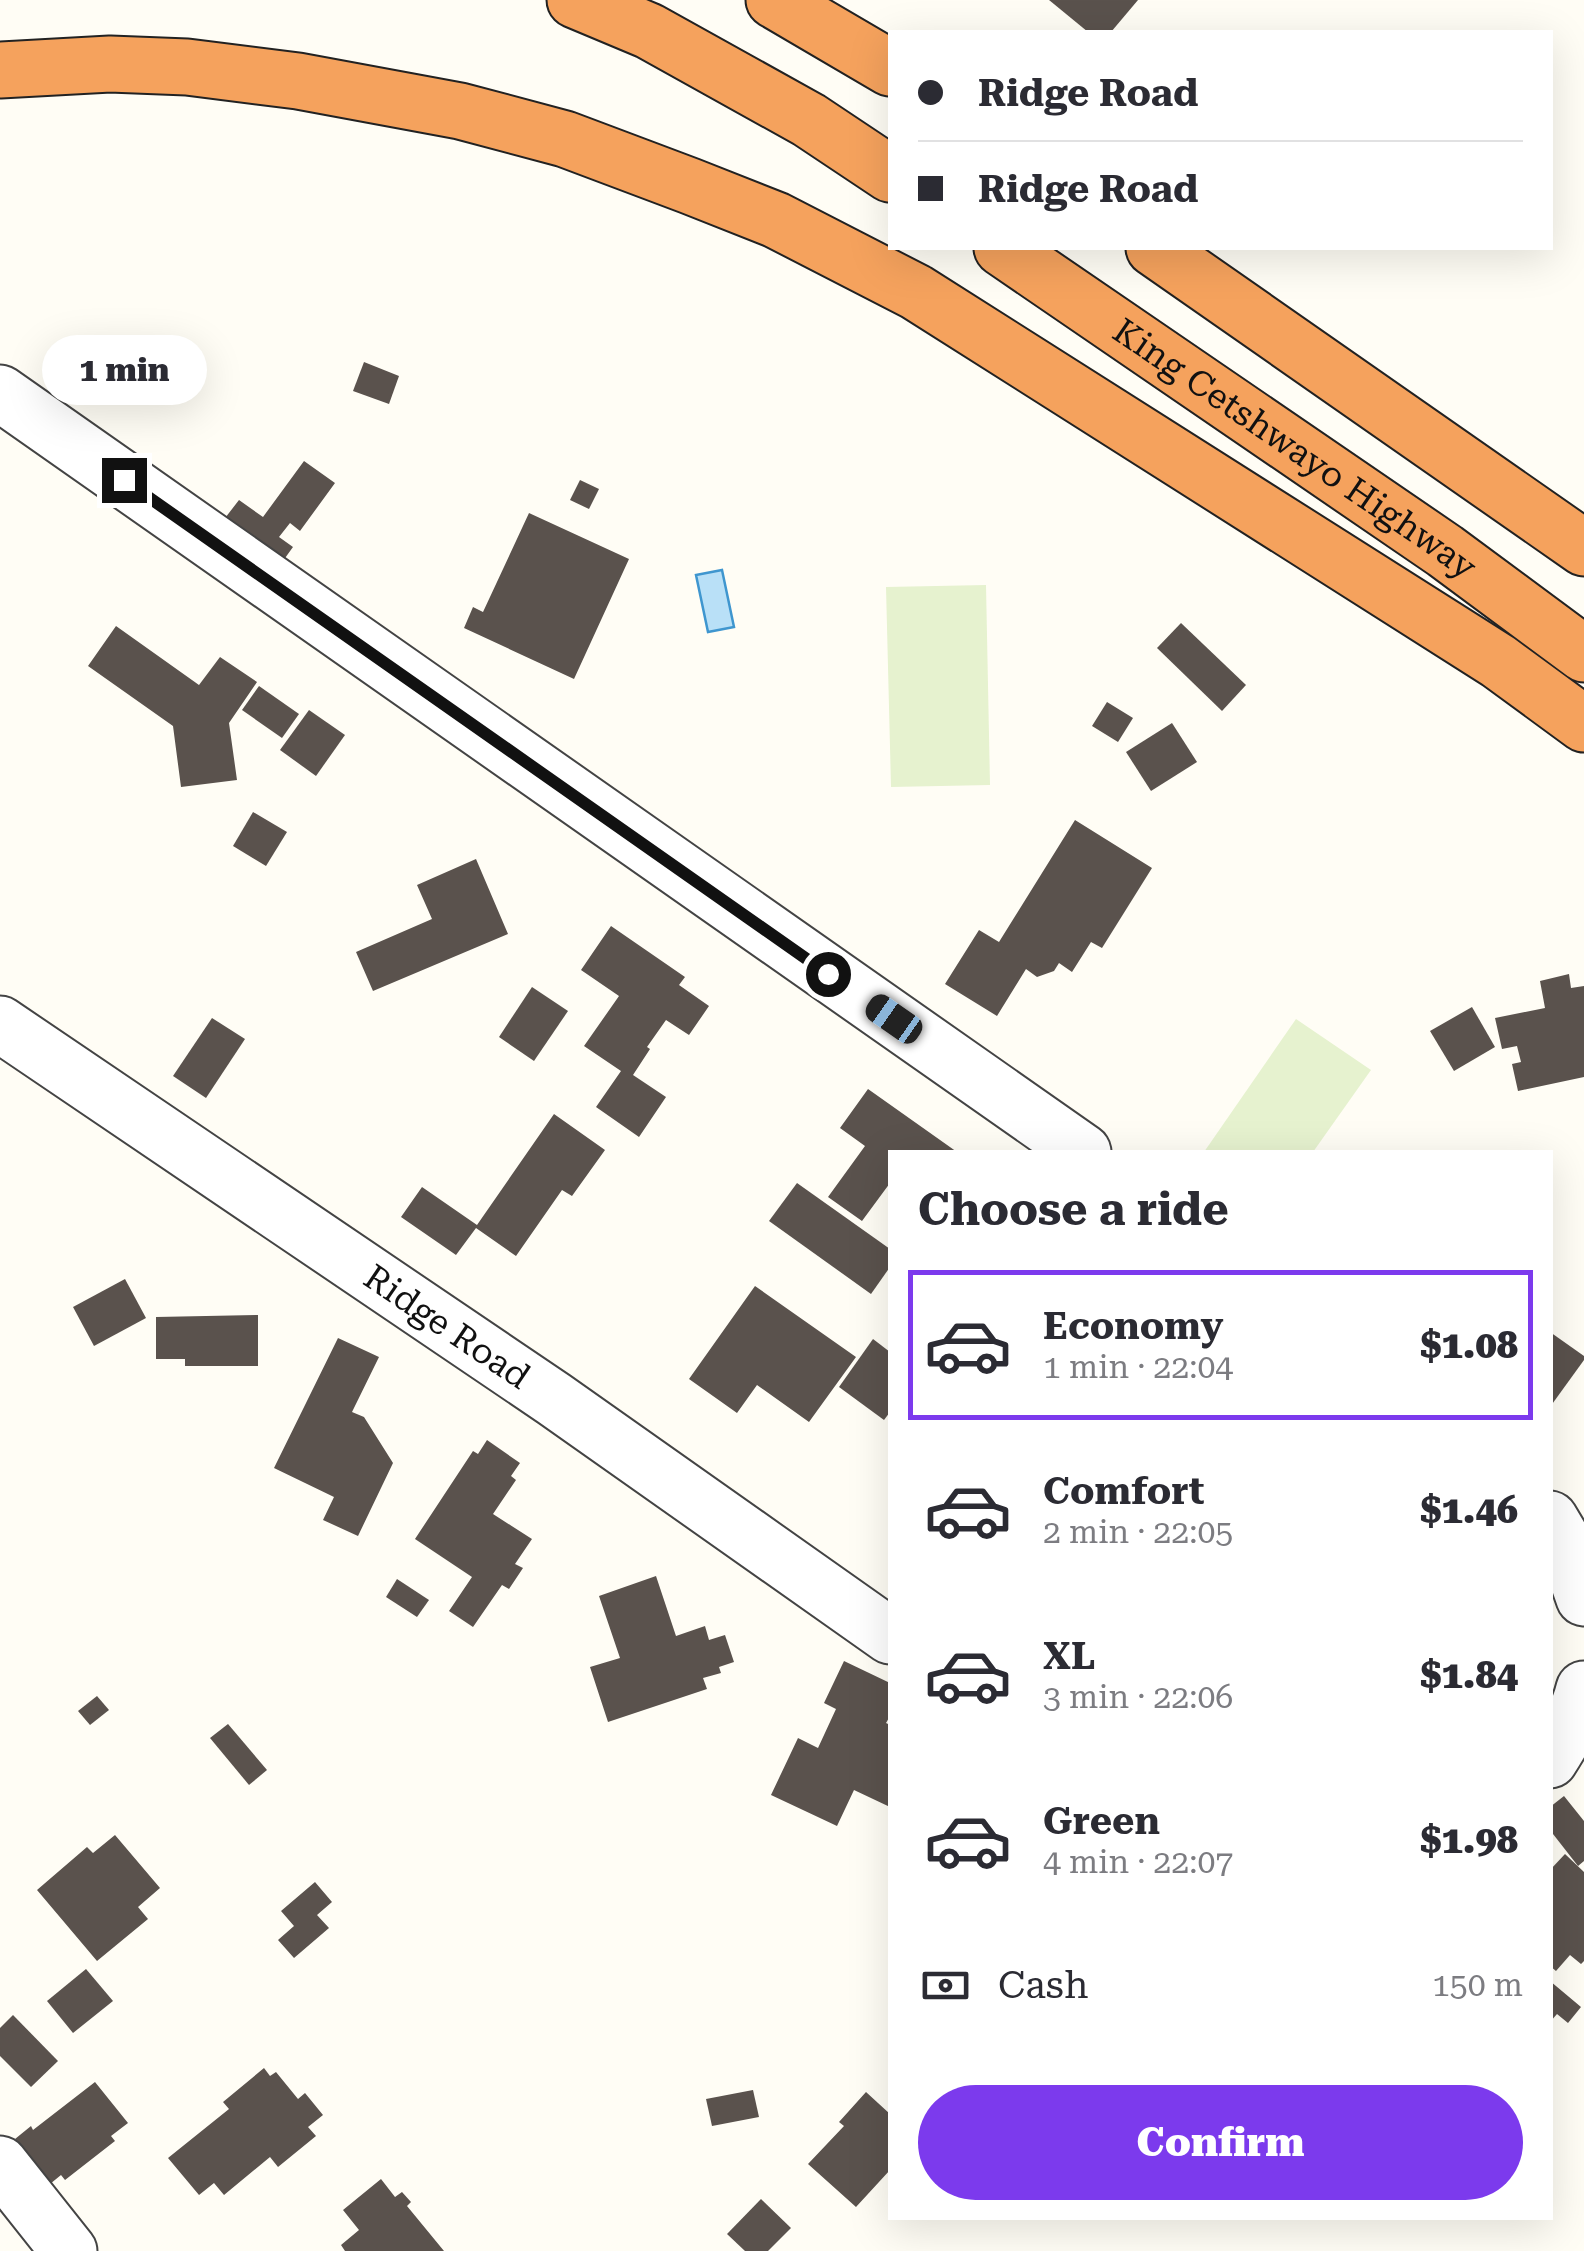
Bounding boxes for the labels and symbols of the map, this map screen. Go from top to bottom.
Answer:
street label: King Cetshwayo Highway [1106,310,1485,588]
callout: 1 min [42,335,206,405]
route end [102,458,147,503]
route start [806,952,851,997]
car [861,990,927,1048]
street label: Ridge Road [357,1256,538,1397]

